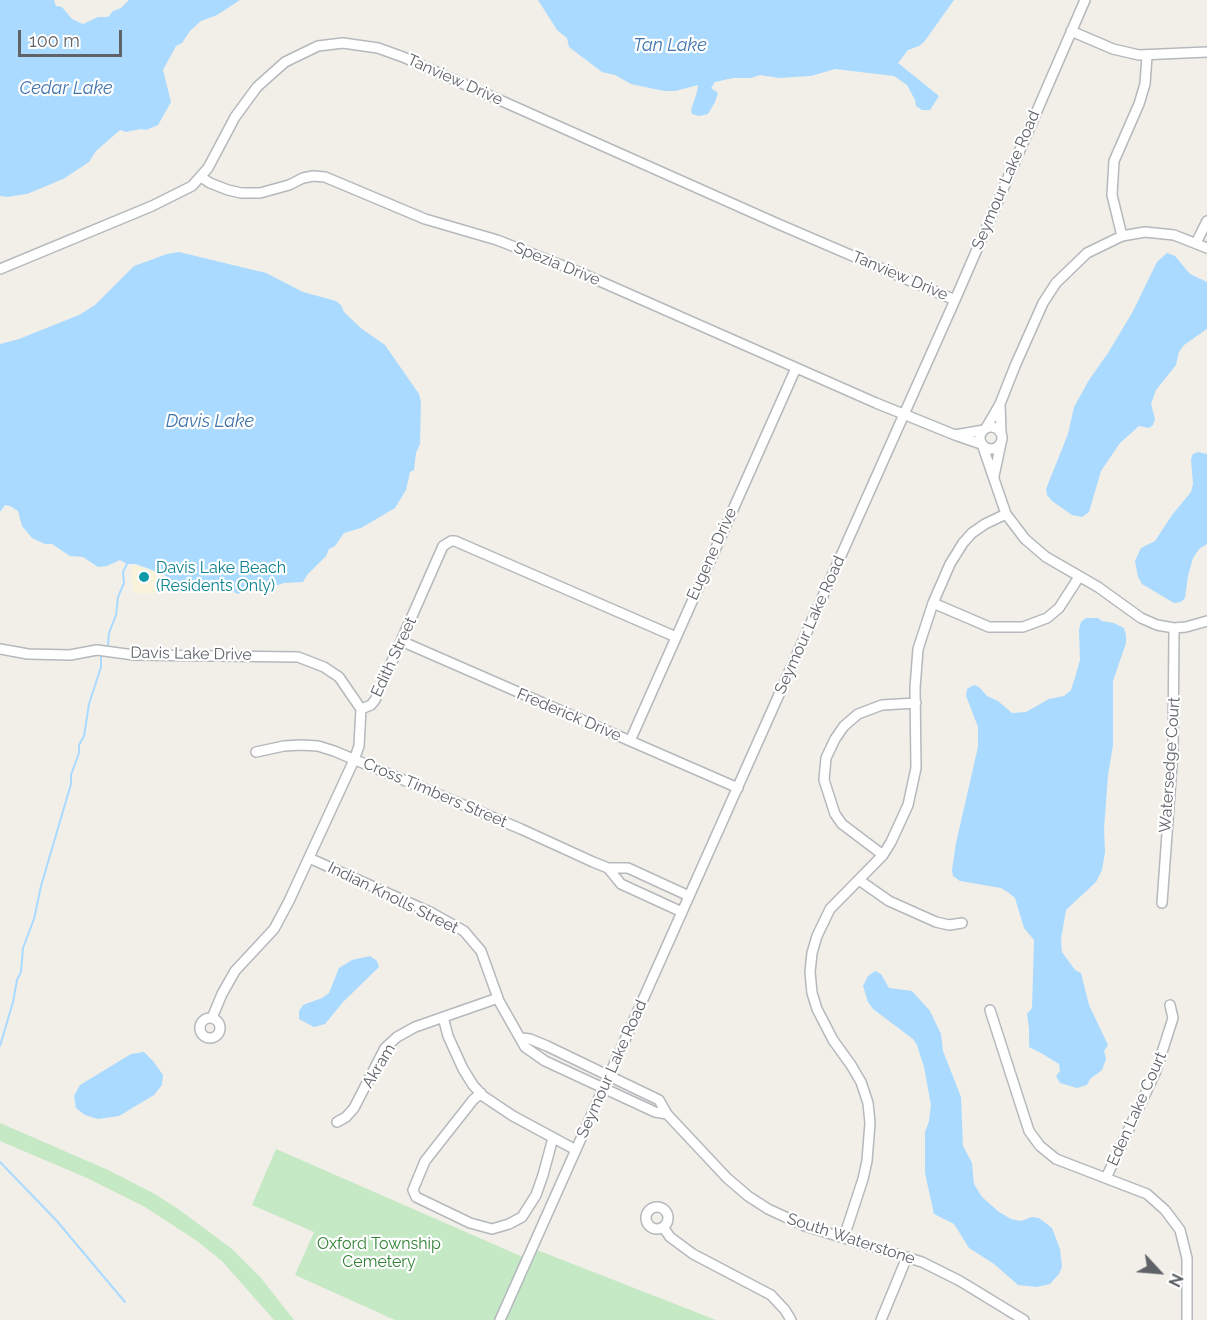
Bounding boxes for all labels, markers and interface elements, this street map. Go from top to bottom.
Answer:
scale bar [21,18,124,56]
text: 100 m [29,30,80,51]
water label: Tan Lake [633,35,707,57]
street label: Tanview Drive [404,50,506,110]
water label: Cedar Lake [19,78,113,100]
street label: Seymour Lake Road [968,108,1044,252]
street label: Spezia Drive [511,238,603,290]
street label: Tanview Drive [849,247,951,305]
water label: Davis Lake [166,411,254,433]
street label: Eugene Drive [683,505,741,603]
street label: Seymour Lake Road [771,553,849,697]
place label: Davis Lake Beach (Residents Only) [156,558,286,596]
marker: Davis Lake Beach (Residents Only) [137,570,151,584]
street label: Edith Street [367,614,421,700]
street label: Davis Lake Drive [130,643,252,665]
street label: Frederick Drive [514,684,624,746]
street label: Watersedge Court [1156,696,1184,834]
street label: Cross Timbers Street [360,754,510,832]
street label: Indian Knolls Street [325,858,461,938]
street label: Seymour Lake Road [573,997,651,1141]
street label: Akram [358,1040,400,1092]
street label: Eden Lake Court [1103,1049,1171,1169]
street label: South Waterstone [785,1209,917,1269]
park label: Oxford Township Cemetery [317,1234,441,1272]
north arrow [1129,1242,1189,1302]
text: N [1164,1270,1187,1290]

